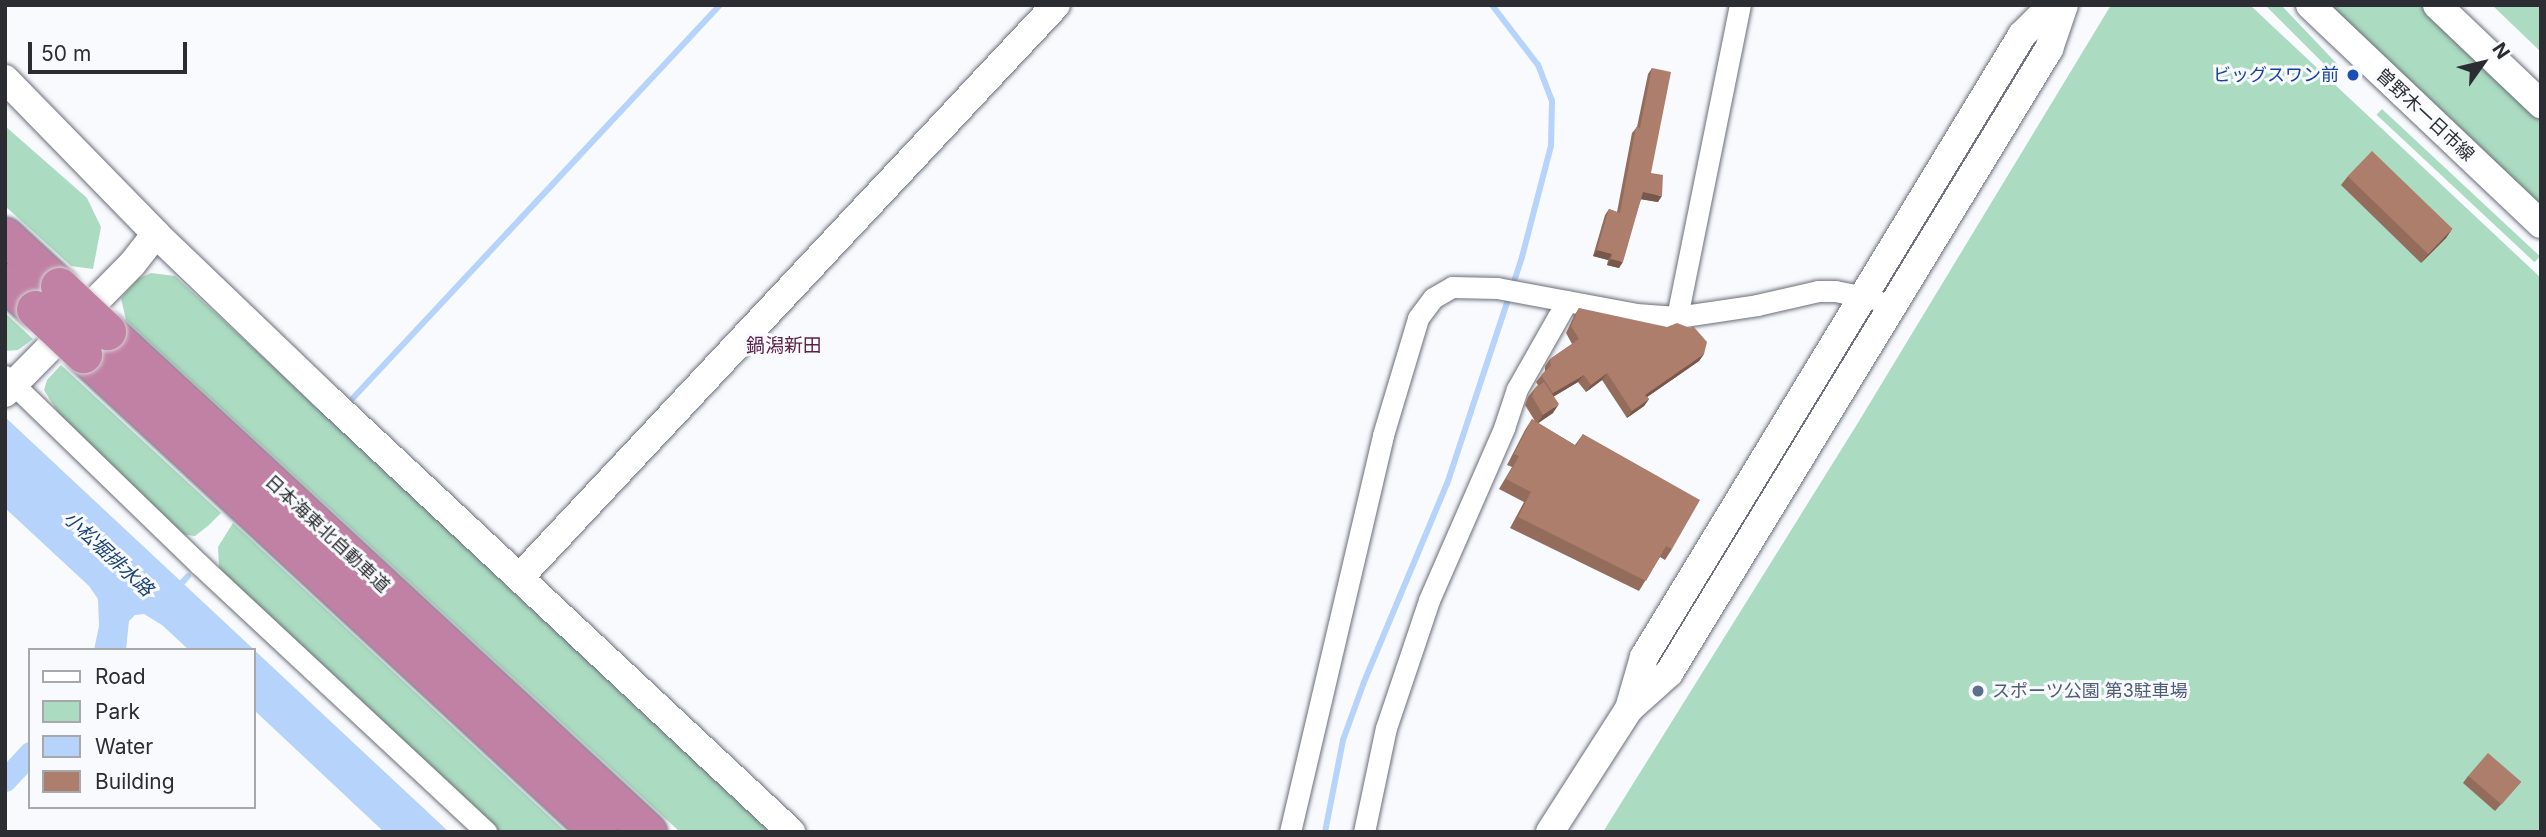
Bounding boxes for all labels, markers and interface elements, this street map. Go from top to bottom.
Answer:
scale bar [32,28,191,72]
north arrow [2448,28,2518,98]
text: N [2487,39,2514,63]
text: 50 m [41,41,91,66]
place label: ビッグスワン前 [2213,64,2339,86]
street label: 曽野木一日市線 [2372,64,2478,166]
marker: ビッグスワン前 [2345,67,2361,83]
district label: 鍋潟新田 [746,335,822,357]
street label: 日本海東北自動車道 [260,471,394,597]
water label: 小松堀排水路 [59,507,157,601]
legend [28,648,256,809]
text: Road [95,664,146,689]
place label: スポーツ公園 第3駐車場 [1992,680,2188,702]
marker: スポーツ公園 第3駐車場 [1970,683,1986,699]
text: Park [95,699,140,724]
text: Water [95,734,153,759]
text: Building [95,769,175,794]

